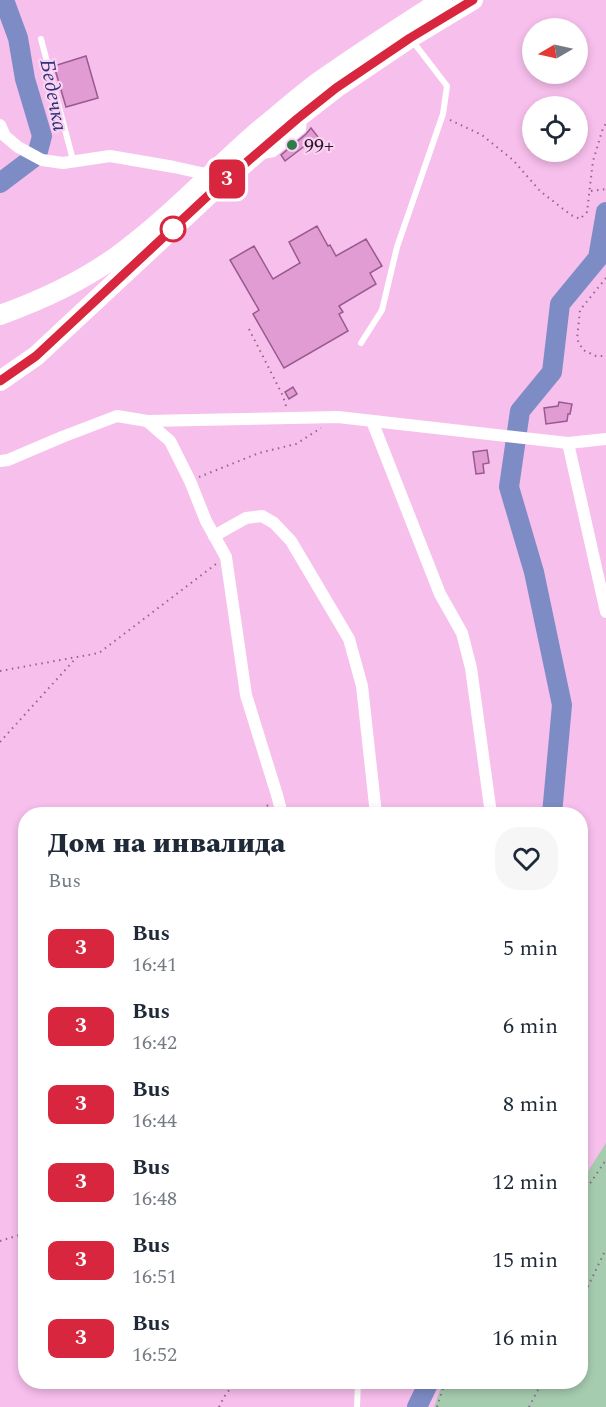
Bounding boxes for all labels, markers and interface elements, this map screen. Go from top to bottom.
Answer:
north arrow [522,18,588,84]
map controls [522,18,588,162]
water label: Бедечка [30,56,76,134]
button: locate [522,96,588,162]
place label: 99+ [304,131,334,161]
marker: 99+ [285,138,299,152]
line badge: 3 [208,160,246,198]
text: 3 [221,163,233,195]
unlabelled marker [160,216,186,242]
text: Дом на инвалида [48,822,285,865]
button: heart [495,827,558,890]
text: Bus [48,866,81,896]
text: Bus [132,917,170,950]
text: 3 [75,932,87,964]
text: 5 min [503,932,558,965]
text: 16:41 [132,950,177,980]
text: Bus [132,995,170,1028]
text: 3 [75,1010,87,1042]
text: 6 min [503,1010,558,1043]
text: 16:42 [132,1028,177,1058]
text: Bus [132,1073,170,1106]
text: 3 [75,1088,87,1120]
text: 8 min [503,1088,558,1121]
text: 16:44 [132,1106,177,1136]
text: Bus [132,1151,170,1184]
text: 3 [75,1166,87,1198]
text: 12 min [492,1166,558,1199]
text: 16:48 [132,1184,177,1214]
text: Bus [132,1229,170,1262]
text: 3 [75,1244,87,1276]
text: 15 min [492,1244,558,1277]
text: 16:51 [132,1262,177,1292]
text: Bus [132,1307,170,1340]
text: 3 [75,1322,87,1354]
text: 16 min [492,1322,558,1355]
text: 16:52 [132,1340,177,1370]

